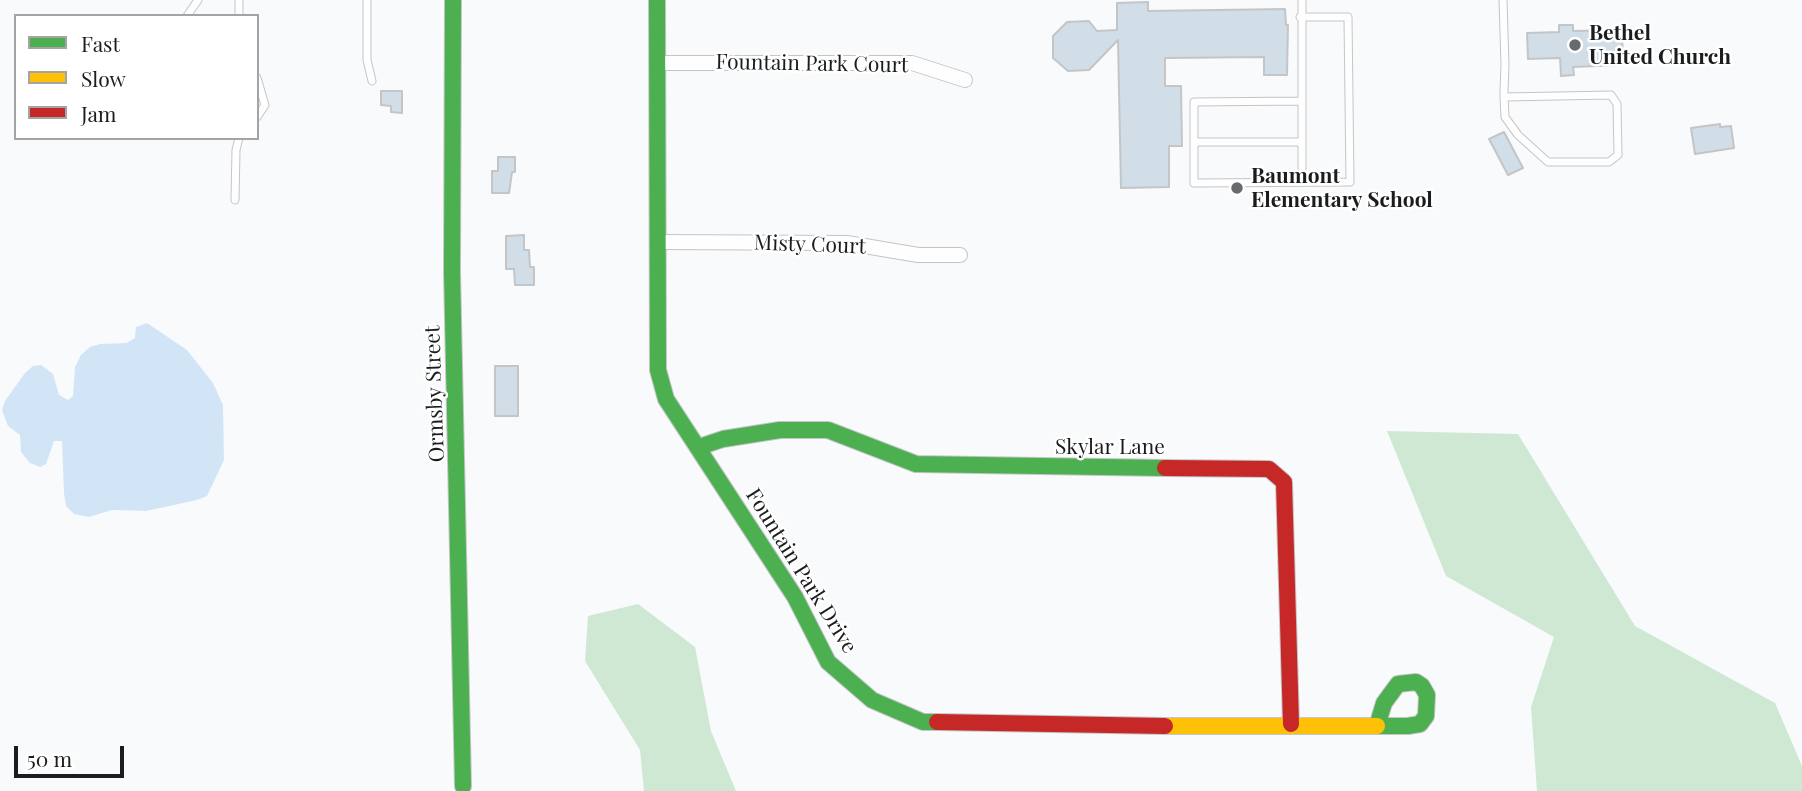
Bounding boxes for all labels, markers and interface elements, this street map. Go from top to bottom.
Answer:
legend [14,14,259,140]
place label: Bethel United Church [1589,20,1731,70]
text: Fast [81,29,120,57]
marker: Bethel United Church [1567,37,1583,53]
street label: Fountain Park Court [715,50,909,78]
text: Slow [81,64,126,92]
text: Jam [81,99,117,127]
place label: Baumont Elementary School [1251,163,1433,213]
marker: Baumont Elementary School [1229,180,1245,196]
street label: Misty Court [754,230,866,260]
street label: Ormsby Street [420,325,450,463]
street label: Skylar Lane [1055,434,1165,460]
street label: Fountain Park Drive [740,484,862,658]
scale bar [18,732,128,776]
text: 50 m [27,744,72,772]

